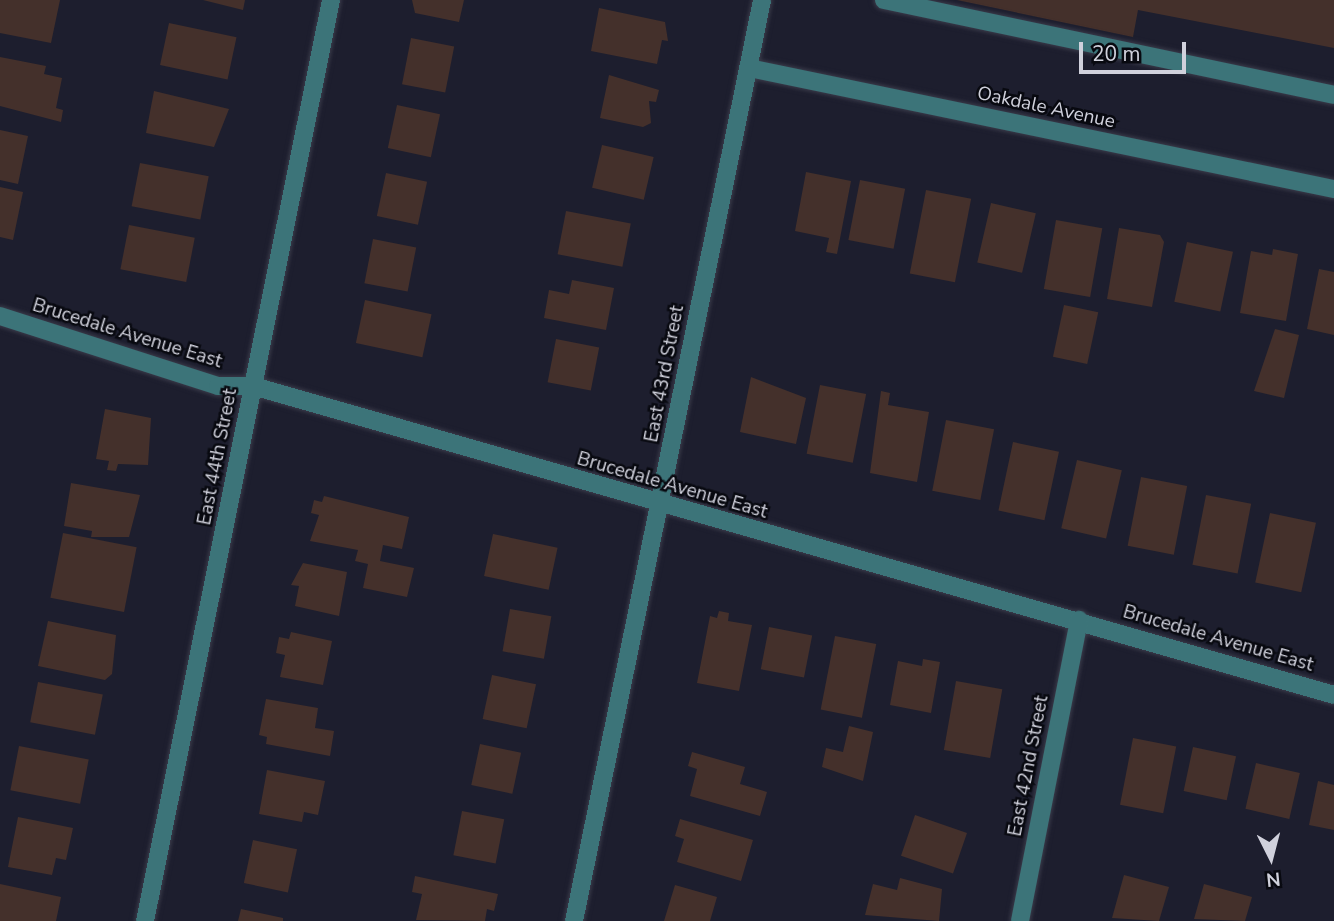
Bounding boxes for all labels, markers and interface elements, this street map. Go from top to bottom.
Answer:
scale bar [1082,28,1189,72]
text: 20 m [1092,40,1141,68]
street label: Oakdale Avenue [975,82,1117,134]
street label: Brucedale Avenue East [30,294,224,374]
street label: East 43rd Street [641,304,689,444]
street label: East 44th Street [194,387,242,527]
street label: Brucedale Avenue East [574,448,770,524]
street label: Brucedale Avenue East [1120,601,1316,677]
street label: East 42nd Street [1004,694,1054,838]
north arrow [1236,823,1306,893]
text: N [1265,865,1282,893]

